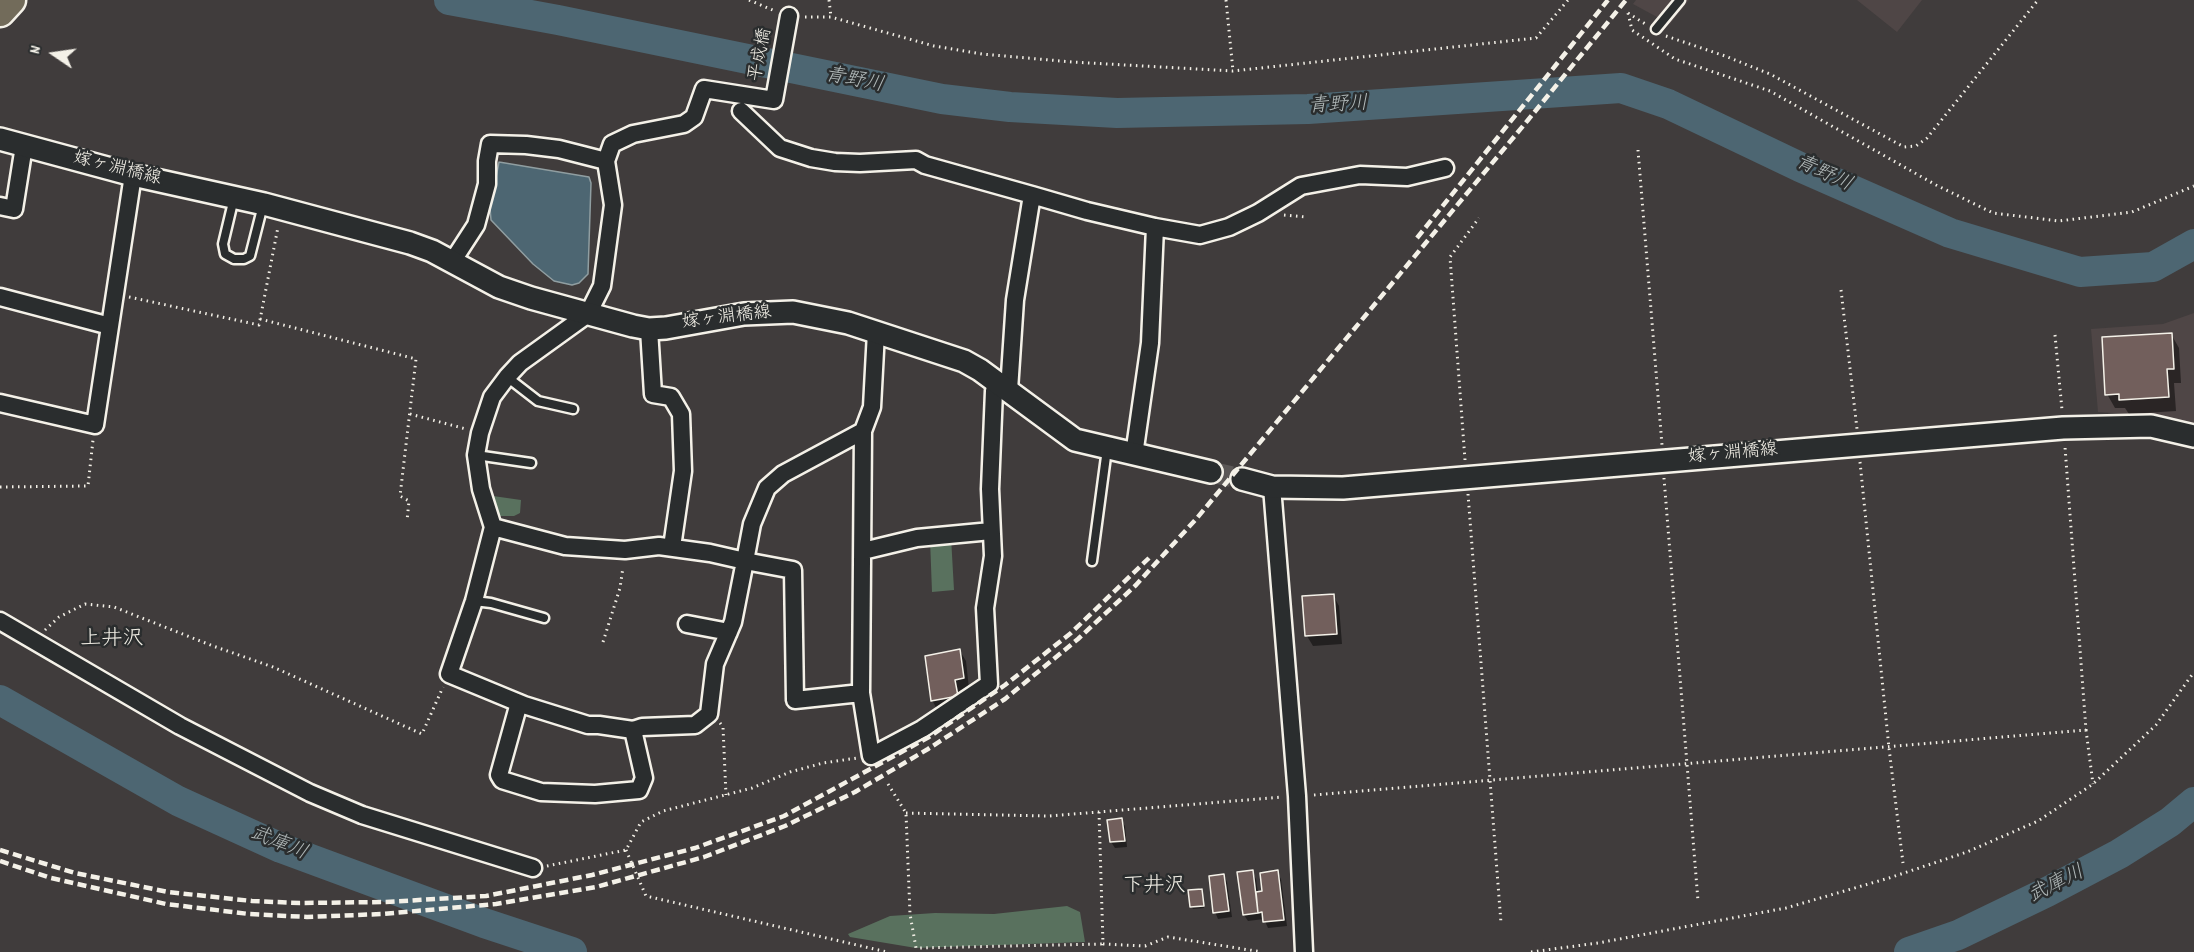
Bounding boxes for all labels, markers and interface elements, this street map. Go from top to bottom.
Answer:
north arrow [24,24,84,84]
street label: 平成橋 [746,26,778,84]
text: N [24,43,48,56]
water label: 青野川 [822,64,886,100]
water label: 青野川 [1307,93,1369,121]
street label: 嫁ヶ淵橋線 [71,149,163,191]
water label: 青野川 [1791,151,1855,199]
street label: 嫁ヶ淵橋線 [681,303,773,335]
street label: 嫁ヶ淵橋線 [1687,440,1779,470]
district label: 上井沢 [81,628,143,654]
water label: 武庫川 [246,823,310,867]
water label: 武庫川 [2025,862,2089,910]
district label: 下井沢 [1123,875,1185,901]

